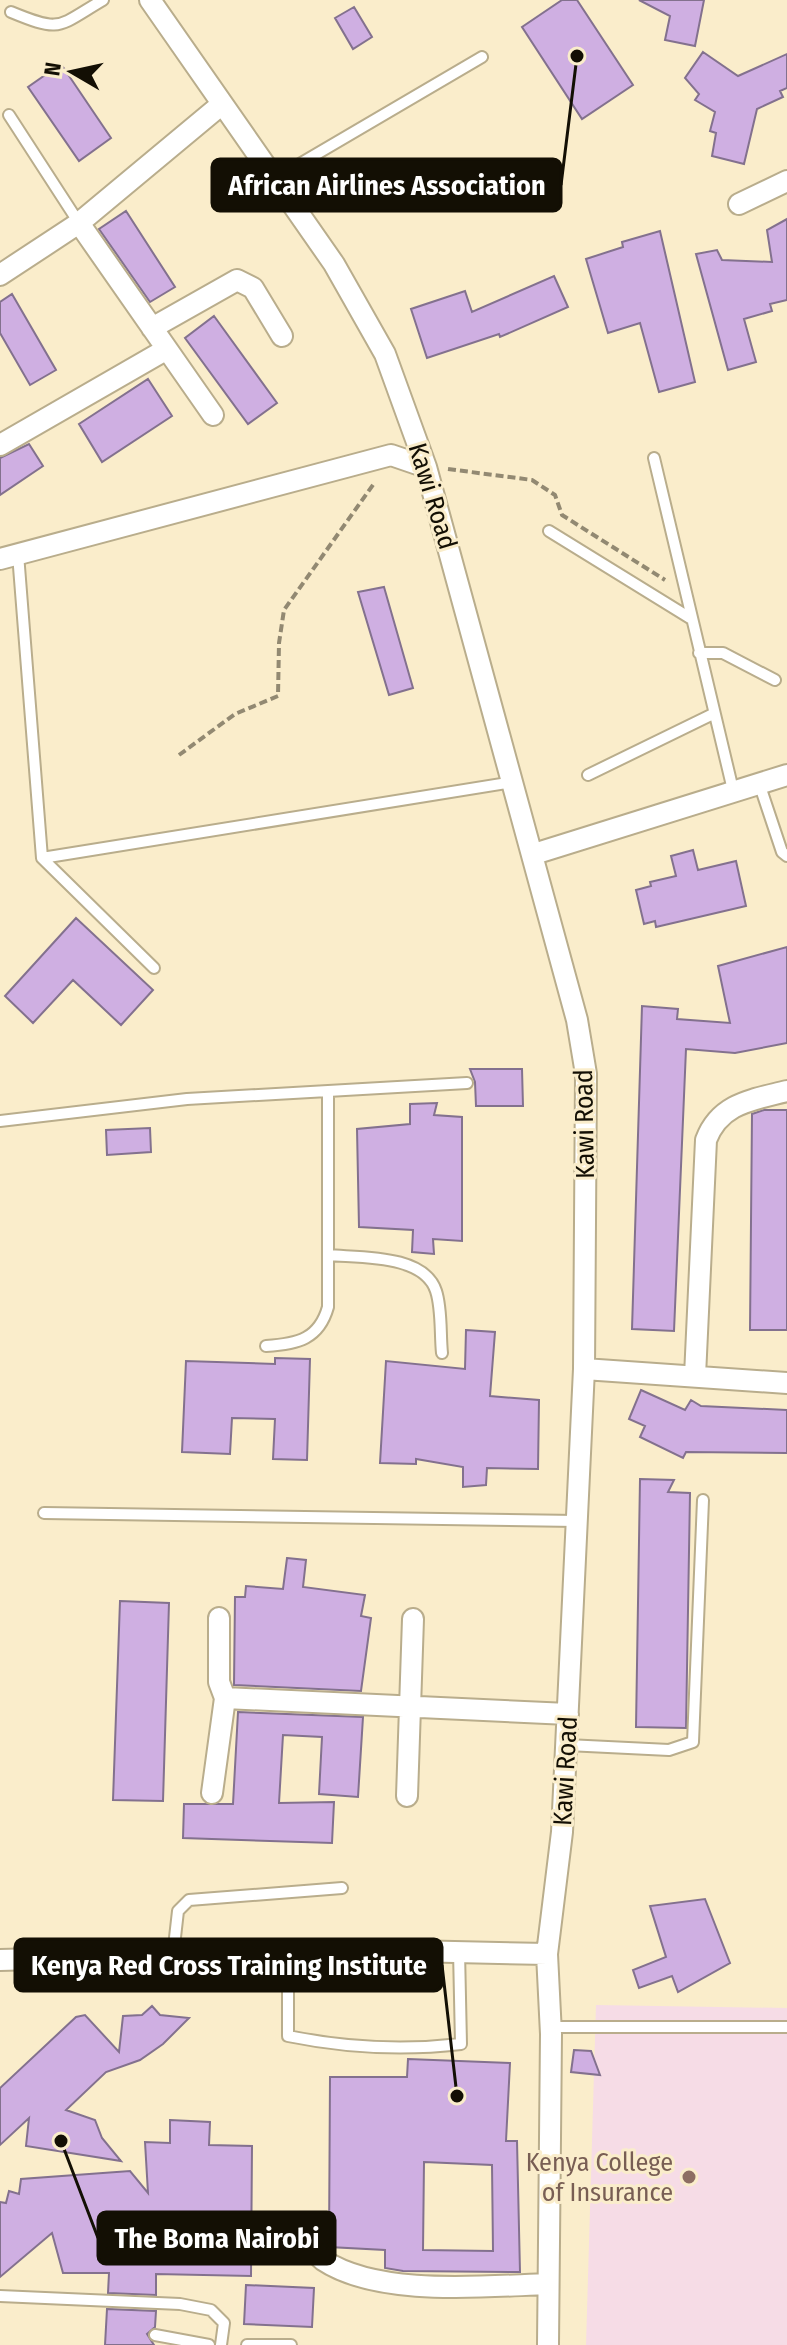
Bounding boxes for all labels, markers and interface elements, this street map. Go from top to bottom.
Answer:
north arrow [32,32,112,112]
text: N [38,60,67,78]
callout: African Airlines Association [212,159,561,211]
text: African Airlines Association [227,169,546,202]
street label: Kawi Road [402,439,463,553]
street label: Kawi Road [568,1069,601,1179]
street label: Kawi Road [547,1715,584,1827]
callout: Kenya Red Cross Training Institute [15,1939,442,1991]
text: Kenya Red Cross Training Institute [31,1949,427,1982]
place label: Kenya College of Insurance [526,2147,673,2208]
marker: Kenya College of Insurance [680,2168,698,2186]
callout: The Boma Nairobi [98,2212,335,2264]
text: The Boma Nairobi [115,2222,319,2255]

